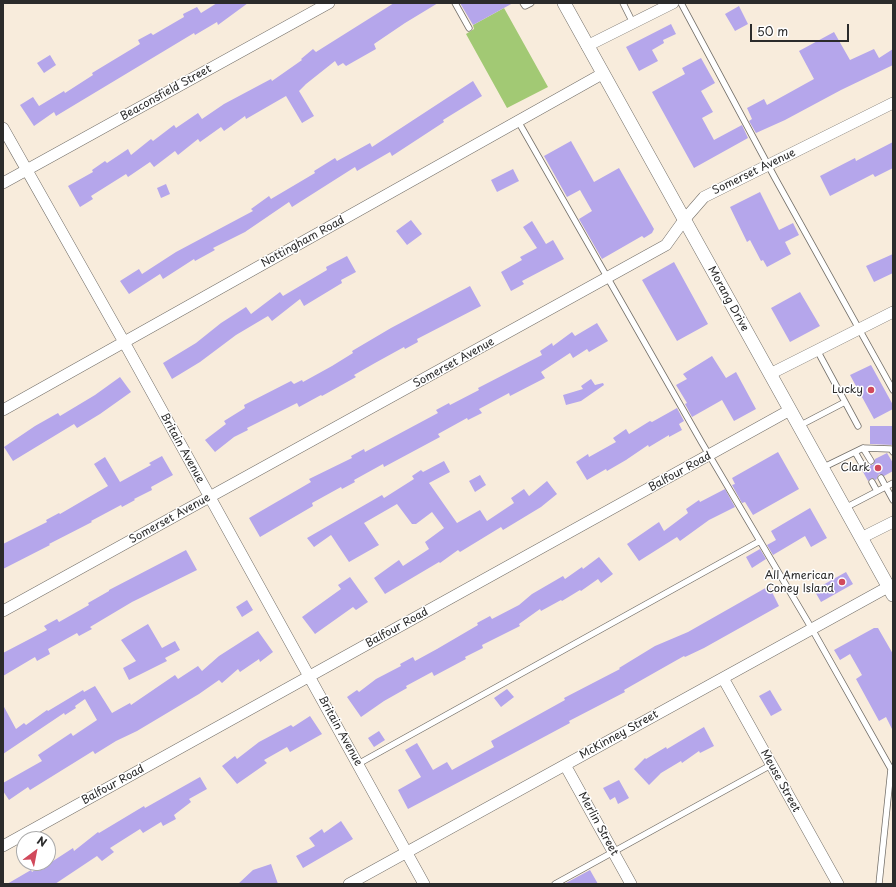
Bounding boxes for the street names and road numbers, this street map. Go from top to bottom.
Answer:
street label: Beaconsfield Street [118,62,214,124]
street label: Somerset Avenue [710,146,798,198]
street label: Nottingham Road [259,214,347,270]
street label: Morang Drive [705,264,751,334]
street label: Somerset Avenue [411,335,497,391]
street label: Britain Avenue [157,411,207,485]
street label: Balfour Road [646,449,714,495]
street label: Somerset Avenue [127,491,213,547]
street label: Balfour Road [363,605,431,651]
street label: Britain Avenue [315,694,365,768]
street label: McKinney Street [577,708,661,762]
street label: Meuse Street [757,747,803,815]
street label: Balfour Road [79,762,147,808]
street label: Merlin Street [575,790,621,858]

